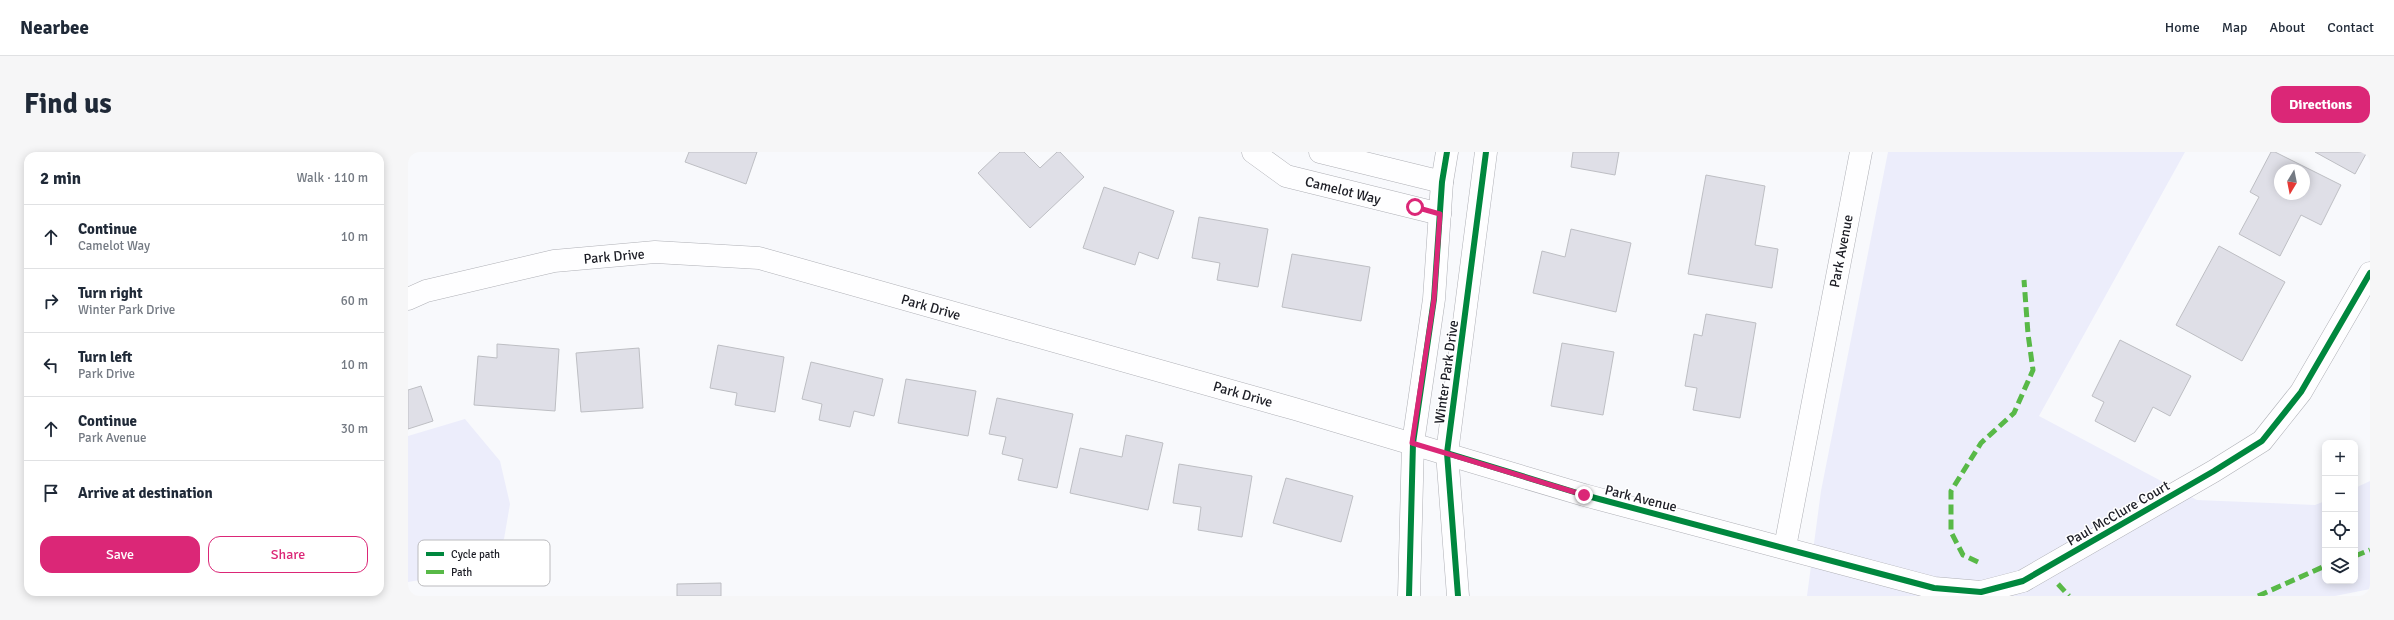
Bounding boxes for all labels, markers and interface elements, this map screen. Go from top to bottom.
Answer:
text: Nearbee [20,16,89,40]
text: Home [2165,19,2200,36]
text: Map [2222,19,2247,36]
text: About [2269,19,2305,36]
text: Contact [2327,19,2374,36]
button: Directions [2271,86,2370,123]
text: Find us [24,87,112,121]
north arrow [2274,164,2310,200]
text: 2 min [40,168,81,189]
text: Walk · 110 m [297,170,368,186]
street label: Camelot Way [1303,173,1383,208]
route start [1406,198,1424,216]
street label: Park Avenue [1826,213,1857,289]
text: Continue [78,220,137,238]
icon: ahead [40,226,62,248]
text: 10 m [341,229,368,245]
text: Camelot Way [78,238,150,254]
street label: Park Drive [583,245,645,268]
text: Turn right [78,284,143,302]
icon: right [40,290,62,312]
street label: Park Drive [899,291,963,324]
text: 60 m [341,293,368,309]
text: Winter Park Drive [78,302,175,318]
street label: Winter Park Drive [1431,319,1462,425]
text: Turn left [78,348,132,366]
icon: left [40,354,62,376]
text: 10 m [341,357,368,373]
text: Park Drive [78,366,135,382]
street label: Park Drive [1211,378,1275,411]
text: Continue [78,412,137,430]
icon: ahead [40,418,62,440]
text: 30 m [341,421,368,437]
text: Park Avenue [78,430,147,446]
map controls [2322,440,2358,584]
button: + [2322,440,2358,476]
button: − [2322,476,2358,512]
street label: Paul McClure Court [2064,477,2173,550]
street label: Park Avenue [1603,481,1679,516]
icon: arrive [40,482,62,504]
text: Arrive at destination [78,484,213,502]
route end [1575,486,1593,504]
button: locate [2322,512,2358,548]
button: Save [40,536,200,573]
button: Share [208,536,368,573]
legend [418,540,550,586]
text: Cycle path [451,548,500,561]
button: layers [2322,548,2358,584]
text: Path [451,566,472,579]

